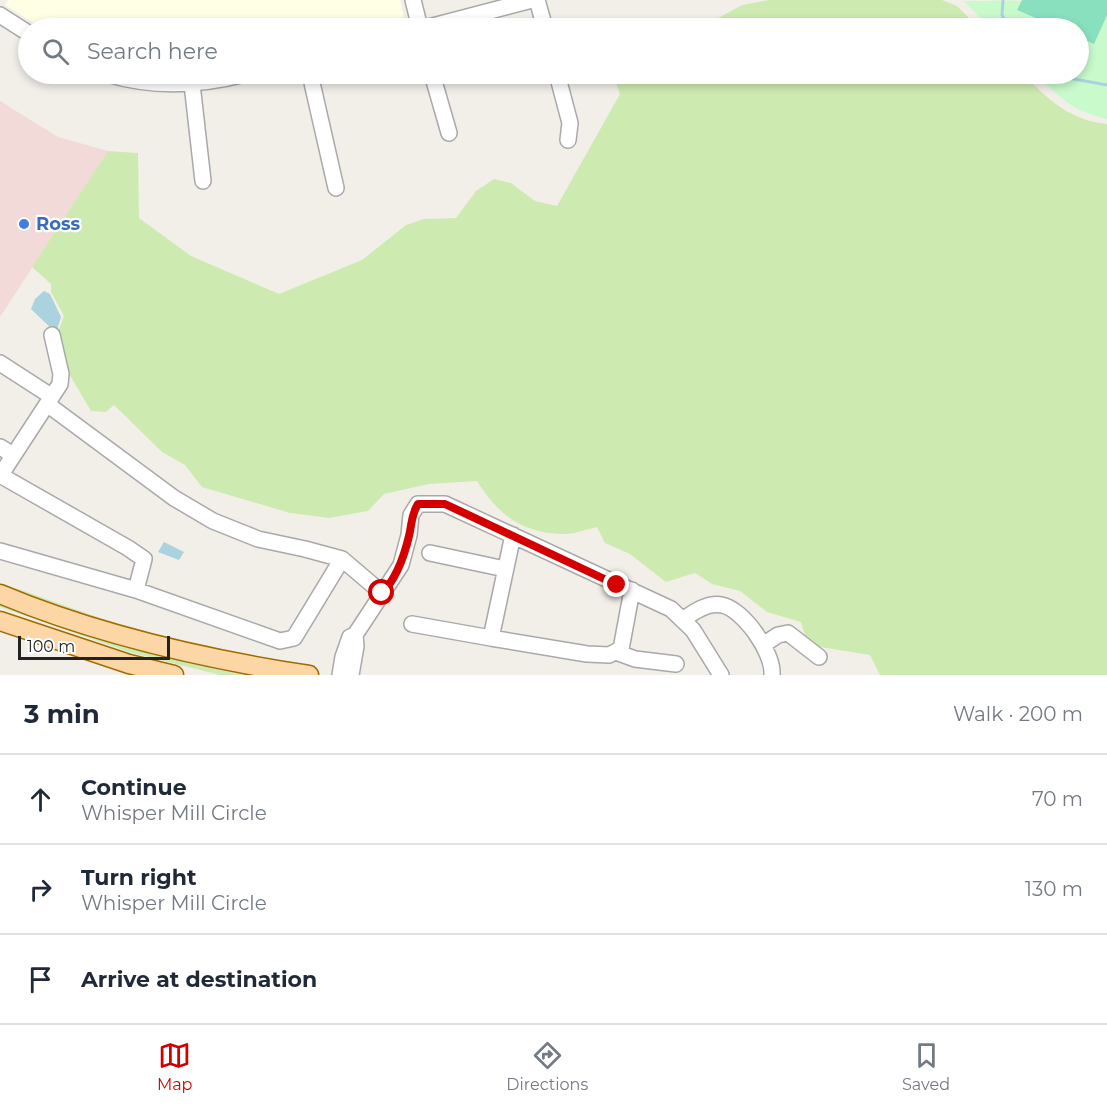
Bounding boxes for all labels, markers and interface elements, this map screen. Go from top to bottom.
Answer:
search box [18,18,1089,84]
icon: search [39,35,72,68]
text: Search here [87,38,218,65]
place label: Ross [36,213,81,235]
marker: Ross [17,217,31,231]
route end [603,571,629,597]
route start [368,579,394,605]
scale bar [18,633,170,660]
text: 100 m [27,637,75,656]
text: 3 min [24,698,100,730]
text: Walk · 200 m [953,702,1083,726]
text: Continue [81,774,187,801]
icon: ahead [24,783,57,816]
text: 70 m [1032,787,1083,811]
text: Whisper Mill Circle [81,801,267,825]
text: Turn right [81,864,196,891]
icon: right [24,873,57,906]
text: 130 m [1025,877,1083,901]
text: Whisper Mill Circle [81,891,267,915]
icon: arrive [24,963,57,996]
text: Arrive at destination [81,966,317,993]
tab: Map [157,1039,192,1094]
tab: Directions [506,1039,588,1094]
tab: Saved [902,1039,950,1094]

